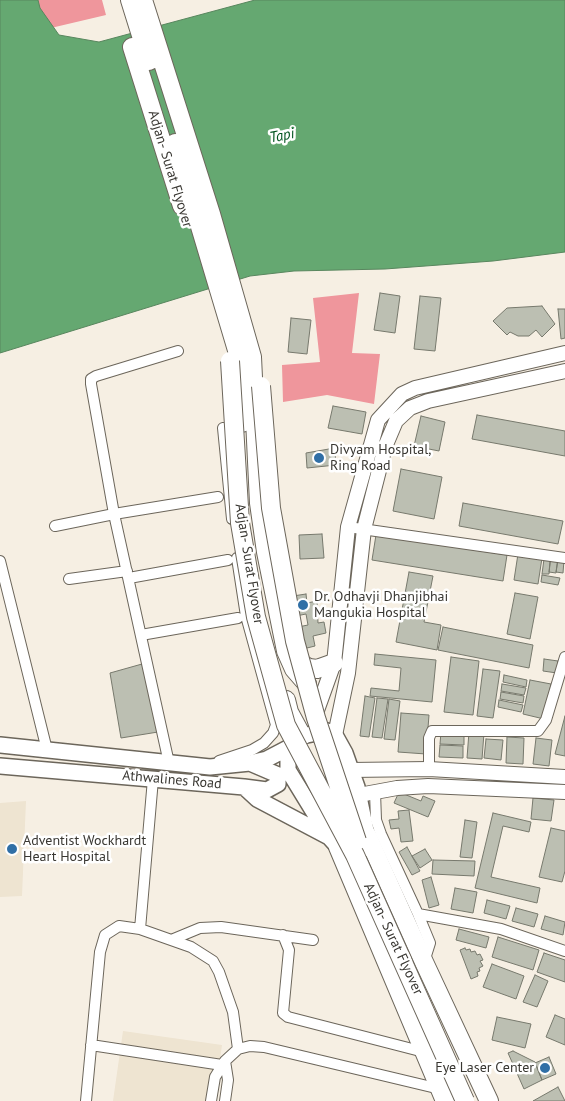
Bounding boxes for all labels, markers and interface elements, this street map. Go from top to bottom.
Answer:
street label: Adjan- Surat Flyover [144,108,196,230]
water label: Tapi [268,125,296,147]
place label: Divyam Hospital, Ring Road [330,442,431,474]
marker: Divyam Hospital, Ring Road [312,451,326,465]
street label: Adjan- Surat Flyover [231,503,267,625]
place label: Dr. Odhavji Dhanjibhai Mangukia Hospital [314,589,448,622]
marker: Dr. Odhavji Dhanjibhai Mangukia Hospital [296,598,310,612]
street label: Athwalines Road [122,767,222,793]
place label: Adventist Wockhardt Heart Hospital [23,833,146,866]
marker: Adventist Wockhardt Heart Hospital [5,842,19,856]
street label: Adjan- Surat Flyover [360,880,426,998]
place label: Eye Laser Center [435,1060,534,1076]
marker: Eye Laser Center [538,1061,552,1075]

